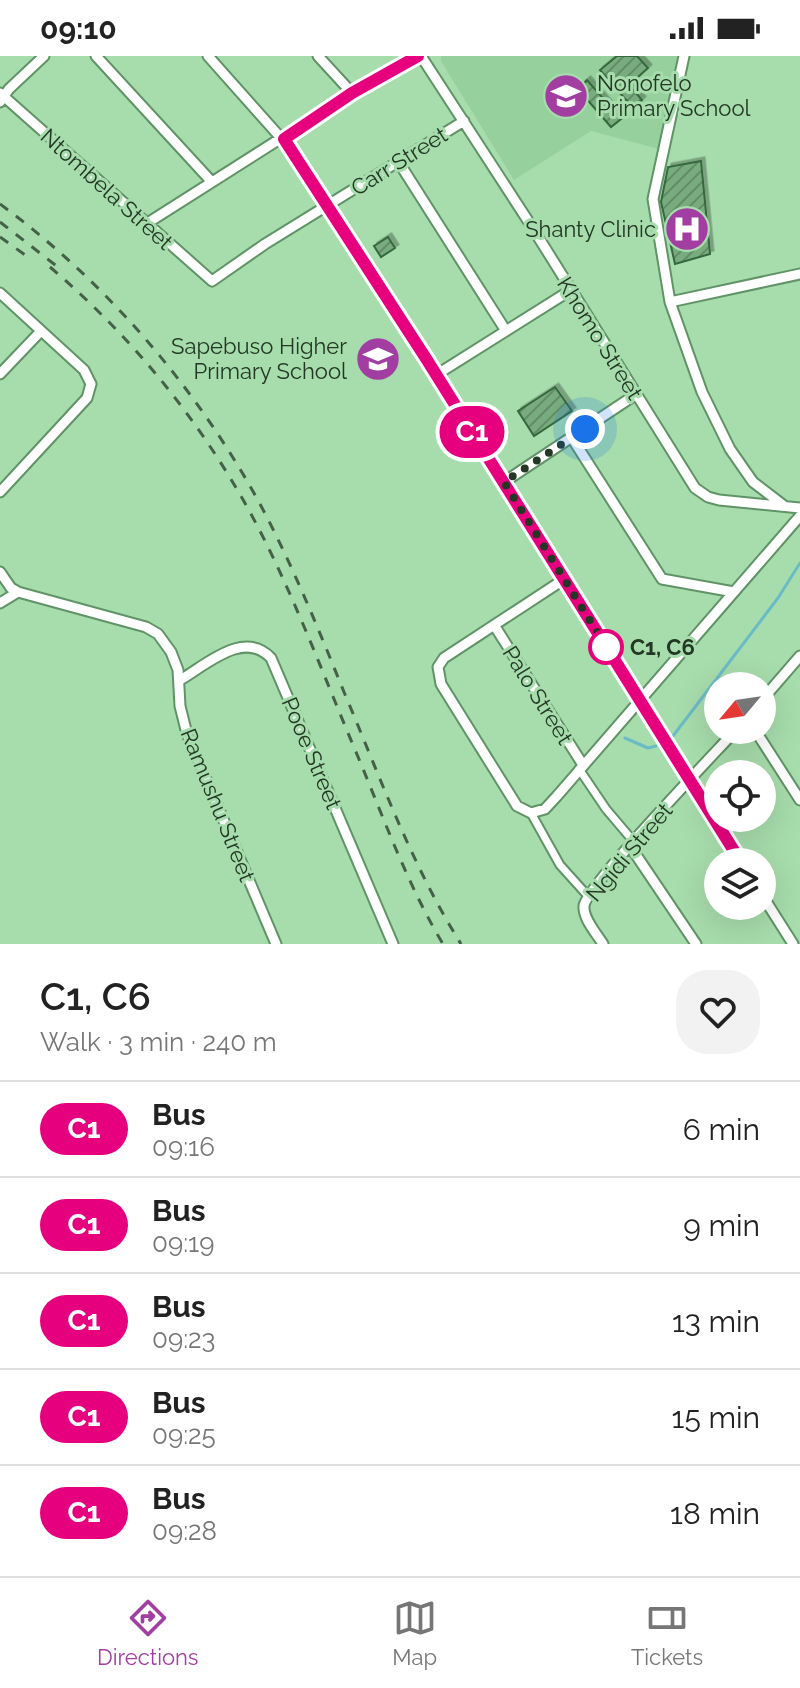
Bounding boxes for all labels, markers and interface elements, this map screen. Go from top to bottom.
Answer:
text: 09:10 [40,11,117,46]
place label: Nonofelo Primary School [597,70,751,121]
school or university icon: Nonofelo Primary School [542,72,590,120]
street label: Carr Street [346,121,452,201]
street label: Ntombela Street [36,123,179,255]
hospital icon: Shanty Clinic [663,205,711,253]
place label: Shanty Clinic [525,216,656,242]
street label: Khomo Street [552,272,648,405]
place label: Sapebuso Higher Primary School [171,333,347,384]
school or university icon: Sapebuso Higher Primary School [354,335,402,383]
line badge: C1 [436,406,508,458]
your location [565,409,605,449]
text: C1 [455,415,489,448]
marker: C1, C6 [589,630,623,664]
place label: C1, C6 [630,634,695,660]
street label: Palo Street [498,641,579,750]
north arrow [704,672,776,744]
map controls [704,672,776,920]
street label: Pooe Street [277,693,347,814]
street label: Ramushu Street [175,725,261,886]
button: locate [704,760,776,832]
street label: Ngidi Street [580,797,678,906]
button: layers [704,848,776,920]
button: heart [676,970,760,1054]
text: C1, C6 [40,974,151,1019]
text: Walk · 3 min · 240 m [40,1027,277,1057]
text: Bus [152,1097,206,1132]
text: C1 [67,1112,101,1145]
text: 6 min [683,1112,760,1147]
text: 09:16 [152,1132,215,1162]
text: Bus [152,1193,206,1228]
text: C1 [67,1208,101,1241]
text: 9 min [683,1208,760,1243]
text: 09:19 [152,1228,214,1258]
text: Bus [152,1289,206,1324]
text: C1 [67,1304,101,1337]
text: 13 min [672,1304,760,1339]
text: 09:23 [152,1324,215,1354]
text: Bus [152,1385,206,1420]
text: C1 [67,1400,101,1433]
text: 15 min [672,1400,760,1435]
text: 09:25 [152,1420,216,1450]
text: Bus [152,1481,206,1516]
text: C1 [67,1496,101,1529]
text: 18 min [670,1496,760,1531]
text: 09:28 [152,1516,217,1546]
tab: Directions [97,1596,199,1670]
tab: Map [392,1596,437,1670]
tab: Tickets [631,1596,703,1670]

